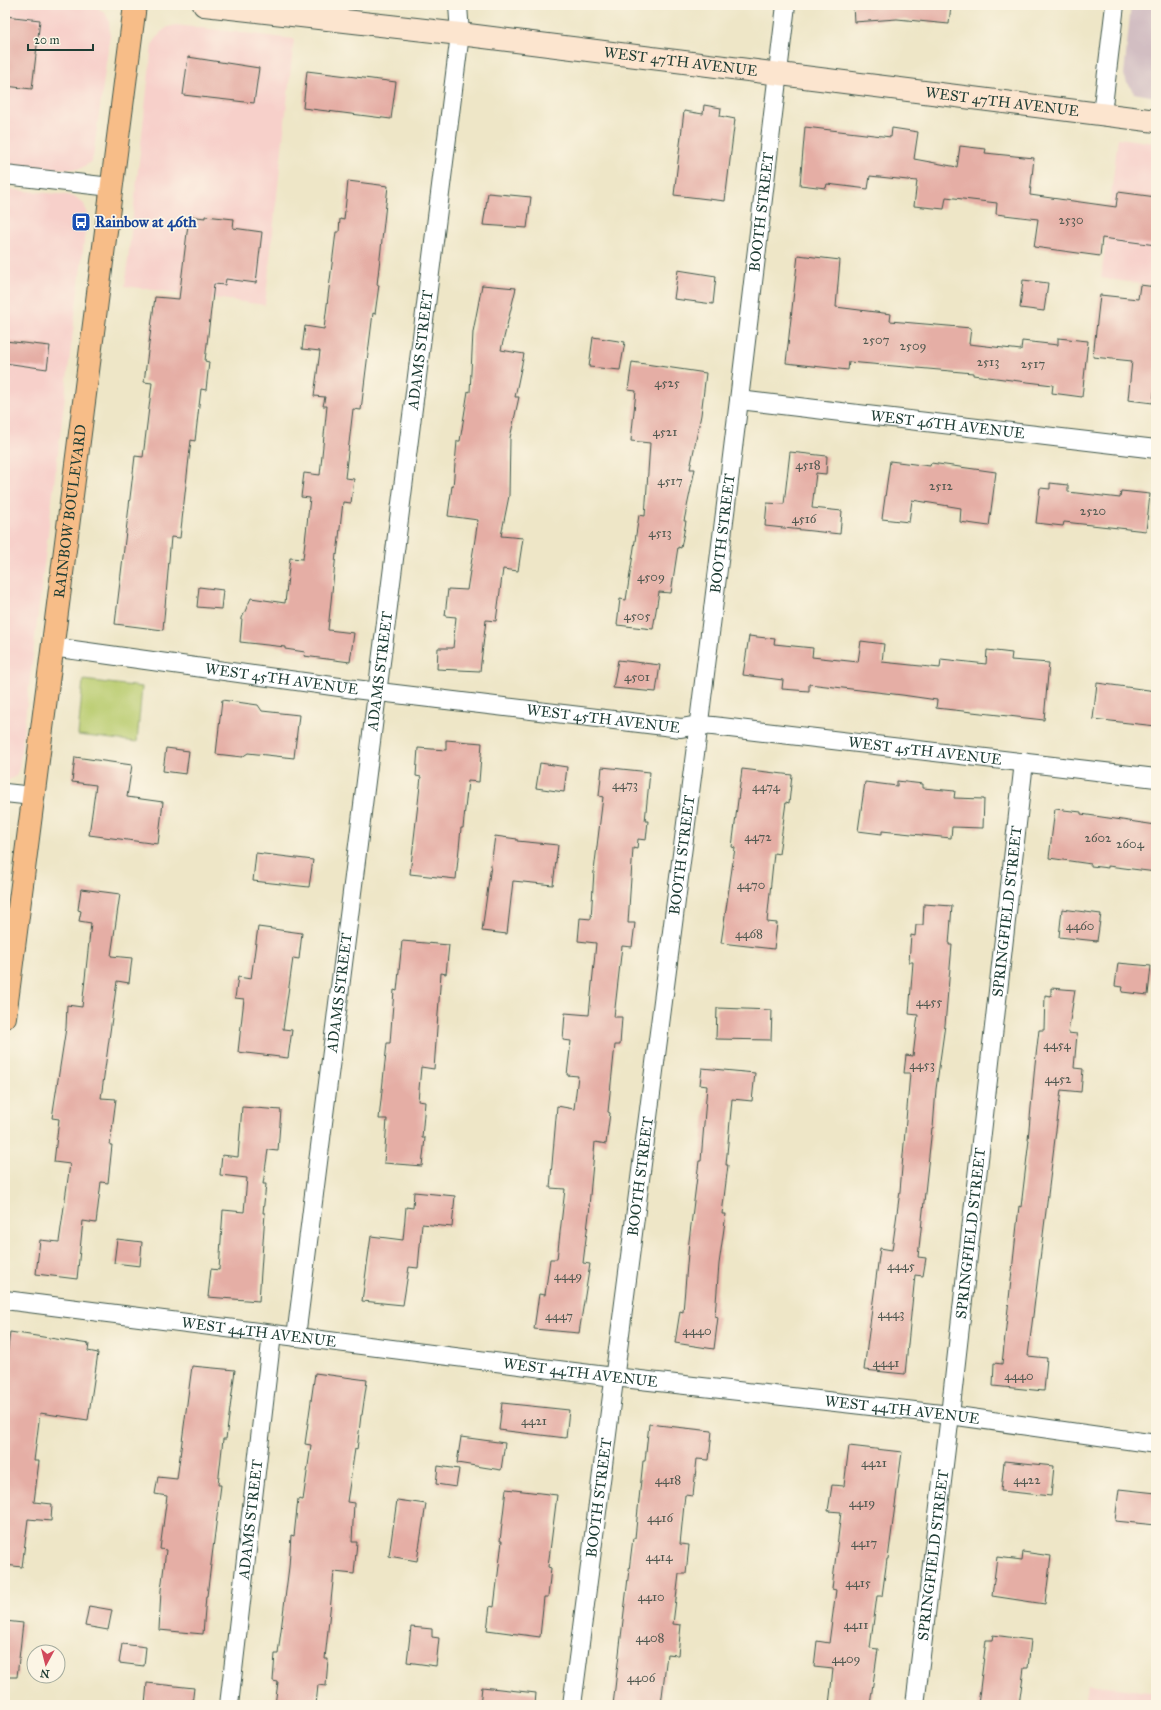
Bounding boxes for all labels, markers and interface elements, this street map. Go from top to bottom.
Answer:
scale bar [28,26,93,52]
text: 20 m [34,33,60,47]
street label: WEST 47TH AVENUE [603,43,759,80]
street label: WEST 47TH AVENUE [924,83,1080,120]
street label: BOOTH STREET [745,151,777,273]
bus stop icon: Rainbow at 46th [70,211,92,233]
house number: 2530 [1058,212,1084,228]
place label: Rainbow at 46th [95,213,197,232]
street label: ADAMS STREET [404,289,437,412]
house number: 2507 [863,332,889,348]
house number: 2509 [900,338,926,354]
house number: 2513 [977,354,999,370]
house number: 2517 [1021,356,1045,372]
house number: 4525 [654,375,680,391]
street label: WEST 46TH AVENUE [869,407,1026,443]
street label: RAINBOW BOULEVARD [50,423,90,599]
house number: 4521 [653,424,677,440]
house number: 4518 [795,457,821,473]
house number: 4517 [657,473,683,489]
street label: BOOTH STREET [706,473,739,595]
house number: 2512 [929,478,954,494]
house number: 2520 [1080,503,1106,519]
house number: 4516 [791,511,817,527]
house number: 4513 [648,525,672,541]
house number: 4509 [637,569,665,585]
house number: 4505 [624,608,650,624]
street label: ADAMS STREET [363,610,396,733]
street label: WEST 45TH AVENUE [204,659,360,699]
house number: 4501 [624,669,650,685]
street label: WEST 45TH AVENUE [526,701,681,737]
street label: WEST 45TH AVENUE [847,733,1003,769]
house number: 4473 [612,777,638,793]
house number: 4474 [752,779,781,795]
street label: BOOTH STREET [665,794,699,916]
street label: SPRINGFIELD STREET [988,825,1026,998]
house number: 4472 [744,829,772,845]
house number: 2602 [1084,830,1112,846]
house number: 2604 [1116,836,1145,852]
house number: 4470 [737,877,765,893]
house number: 4460 [1066,918,1094,934]
house number: 4468 [735,926,763,942]
street label: ADAMS STREET [323,932,356,1055]
house number: 4455 [916,994,942,1010]
house number: 4454 [1043,1037,1071,1053]
house number: 4453 [909,1057,935,1073]
house number: 4452 [1045,1071,1072,1087]
street label: BOOTH STREET [624,1115,657,1237]
street label: SPRINGFIELD STREET [952,1147,989,1320]
house number: 4445 [887,1258,915,1274]
house number: 4449 [554,1268,582,1284]
house number: 4443 [878,1306,904,1322]
house number: 4447 [545,1308,573,1324]
street label: WEST 44TH AVENUE [181,1313,338,1351]
house number: 4440 [682,1323,712,1339]
street label: WEST 44TH AVENUE [502,1354,659,1391]
house number: 4441 [873,1355,899,1371]
house number: 4440 [1004,1368,1034,1384]
street label: WEST 44TH AVENUE [824,1392,981,1428]
house number: 4421 [521,1413,547,1429]
street label: BOOTH STREET [582,1437,615,1559]
house number: 4421 [861,1455,887,1471]
street label: ADAMS STREET [235,1458,266,1581]
street label: SPRINGFIELD STREET [914,1469,952,1642]
house number: 4418 [655,1472,681,1488]
house number: 4422 [1013,1472,1041,1488]
house number: 4419 [849,1495,875,1511]
house number: 4416 [647,1510,673,1526]
house number: 4417 [851,1535,877,1551]
house number: 4414 [646,1549,673,1565]
house number: 4415 [845,1575,871,1591]
house number: 4410 [637,1589,665,1605]
house number: 4411 [844,1617,868,1633]
house number: 4408 [636,1630,665,1646]
north arrow [26,1644,66,1684]
house number: 4409 [831,1651,861,1667]
text: N [39,1666,50,1680]
house number: 4406 [627,1670,656,1686]

